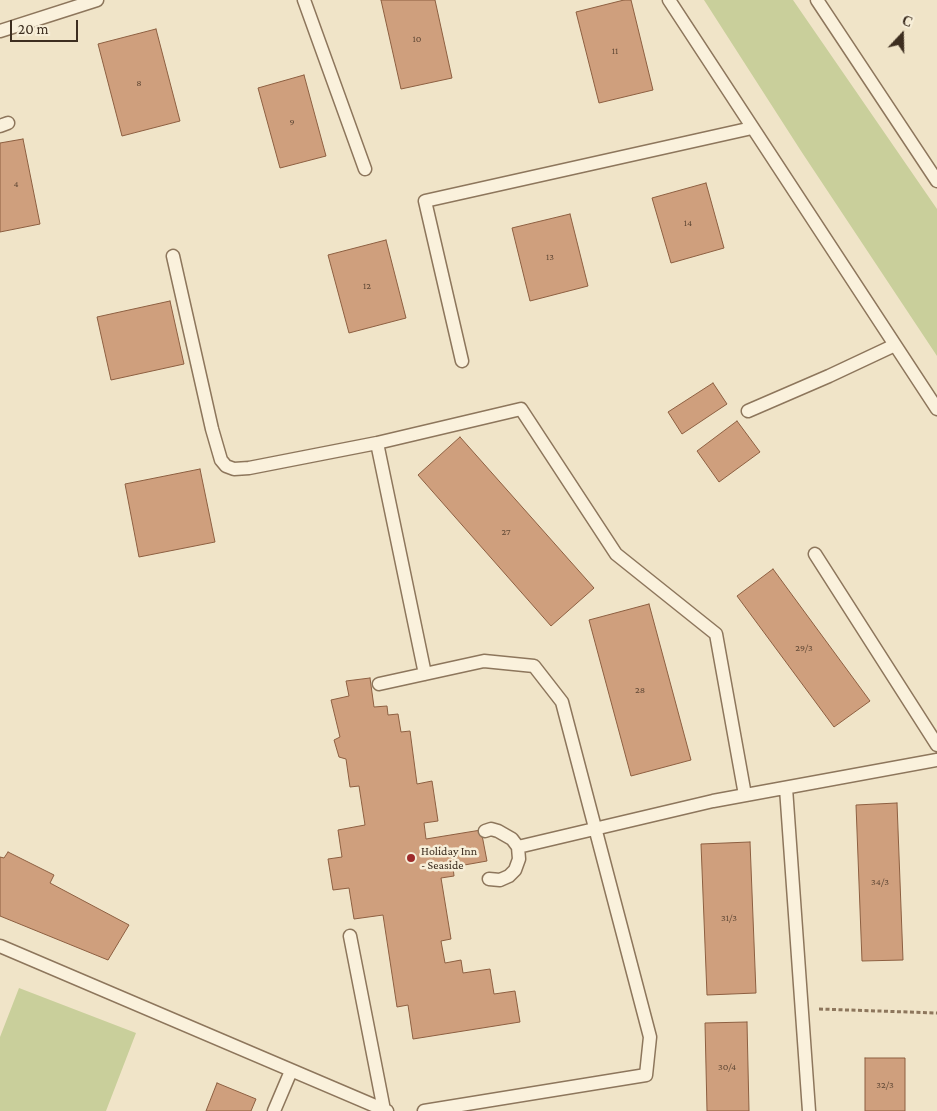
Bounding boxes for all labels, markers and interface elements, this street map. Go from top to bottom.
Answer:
scale bar [12,10,80,42]
north arrow [877,10,927,60]
text: С [900,12,915,30]
text: 20 m [18,21,49,37]
house number: 10 [413,33,421,45]
house number: 11 [612,45,618,57]
house number: 8 [136,77,142,89]
house number: 9 [289,116,295,128]
house number: 4 [13,178,19,190]
house number: 14 [684,217,692,229]
house number: 13 [546,251,554,263]
house number: 12 [363,280,371,292]
house number: 27 [501,526,511,538]
house number: 29/3 [795,642,813,654]
house number: 28 [635,684,645,696]
place label: Holiday Inn - Seaside [421,844,477,872]
marker: Holiday Inn - Seaside [405,852,417,864]
house number: 34/3 [871,876,889,888]
house number: 31/3 [721,912,737,924]
house number: 30/4 [718,1061,736,1073]
house number: 32/3 [876,1079,894,1091]

